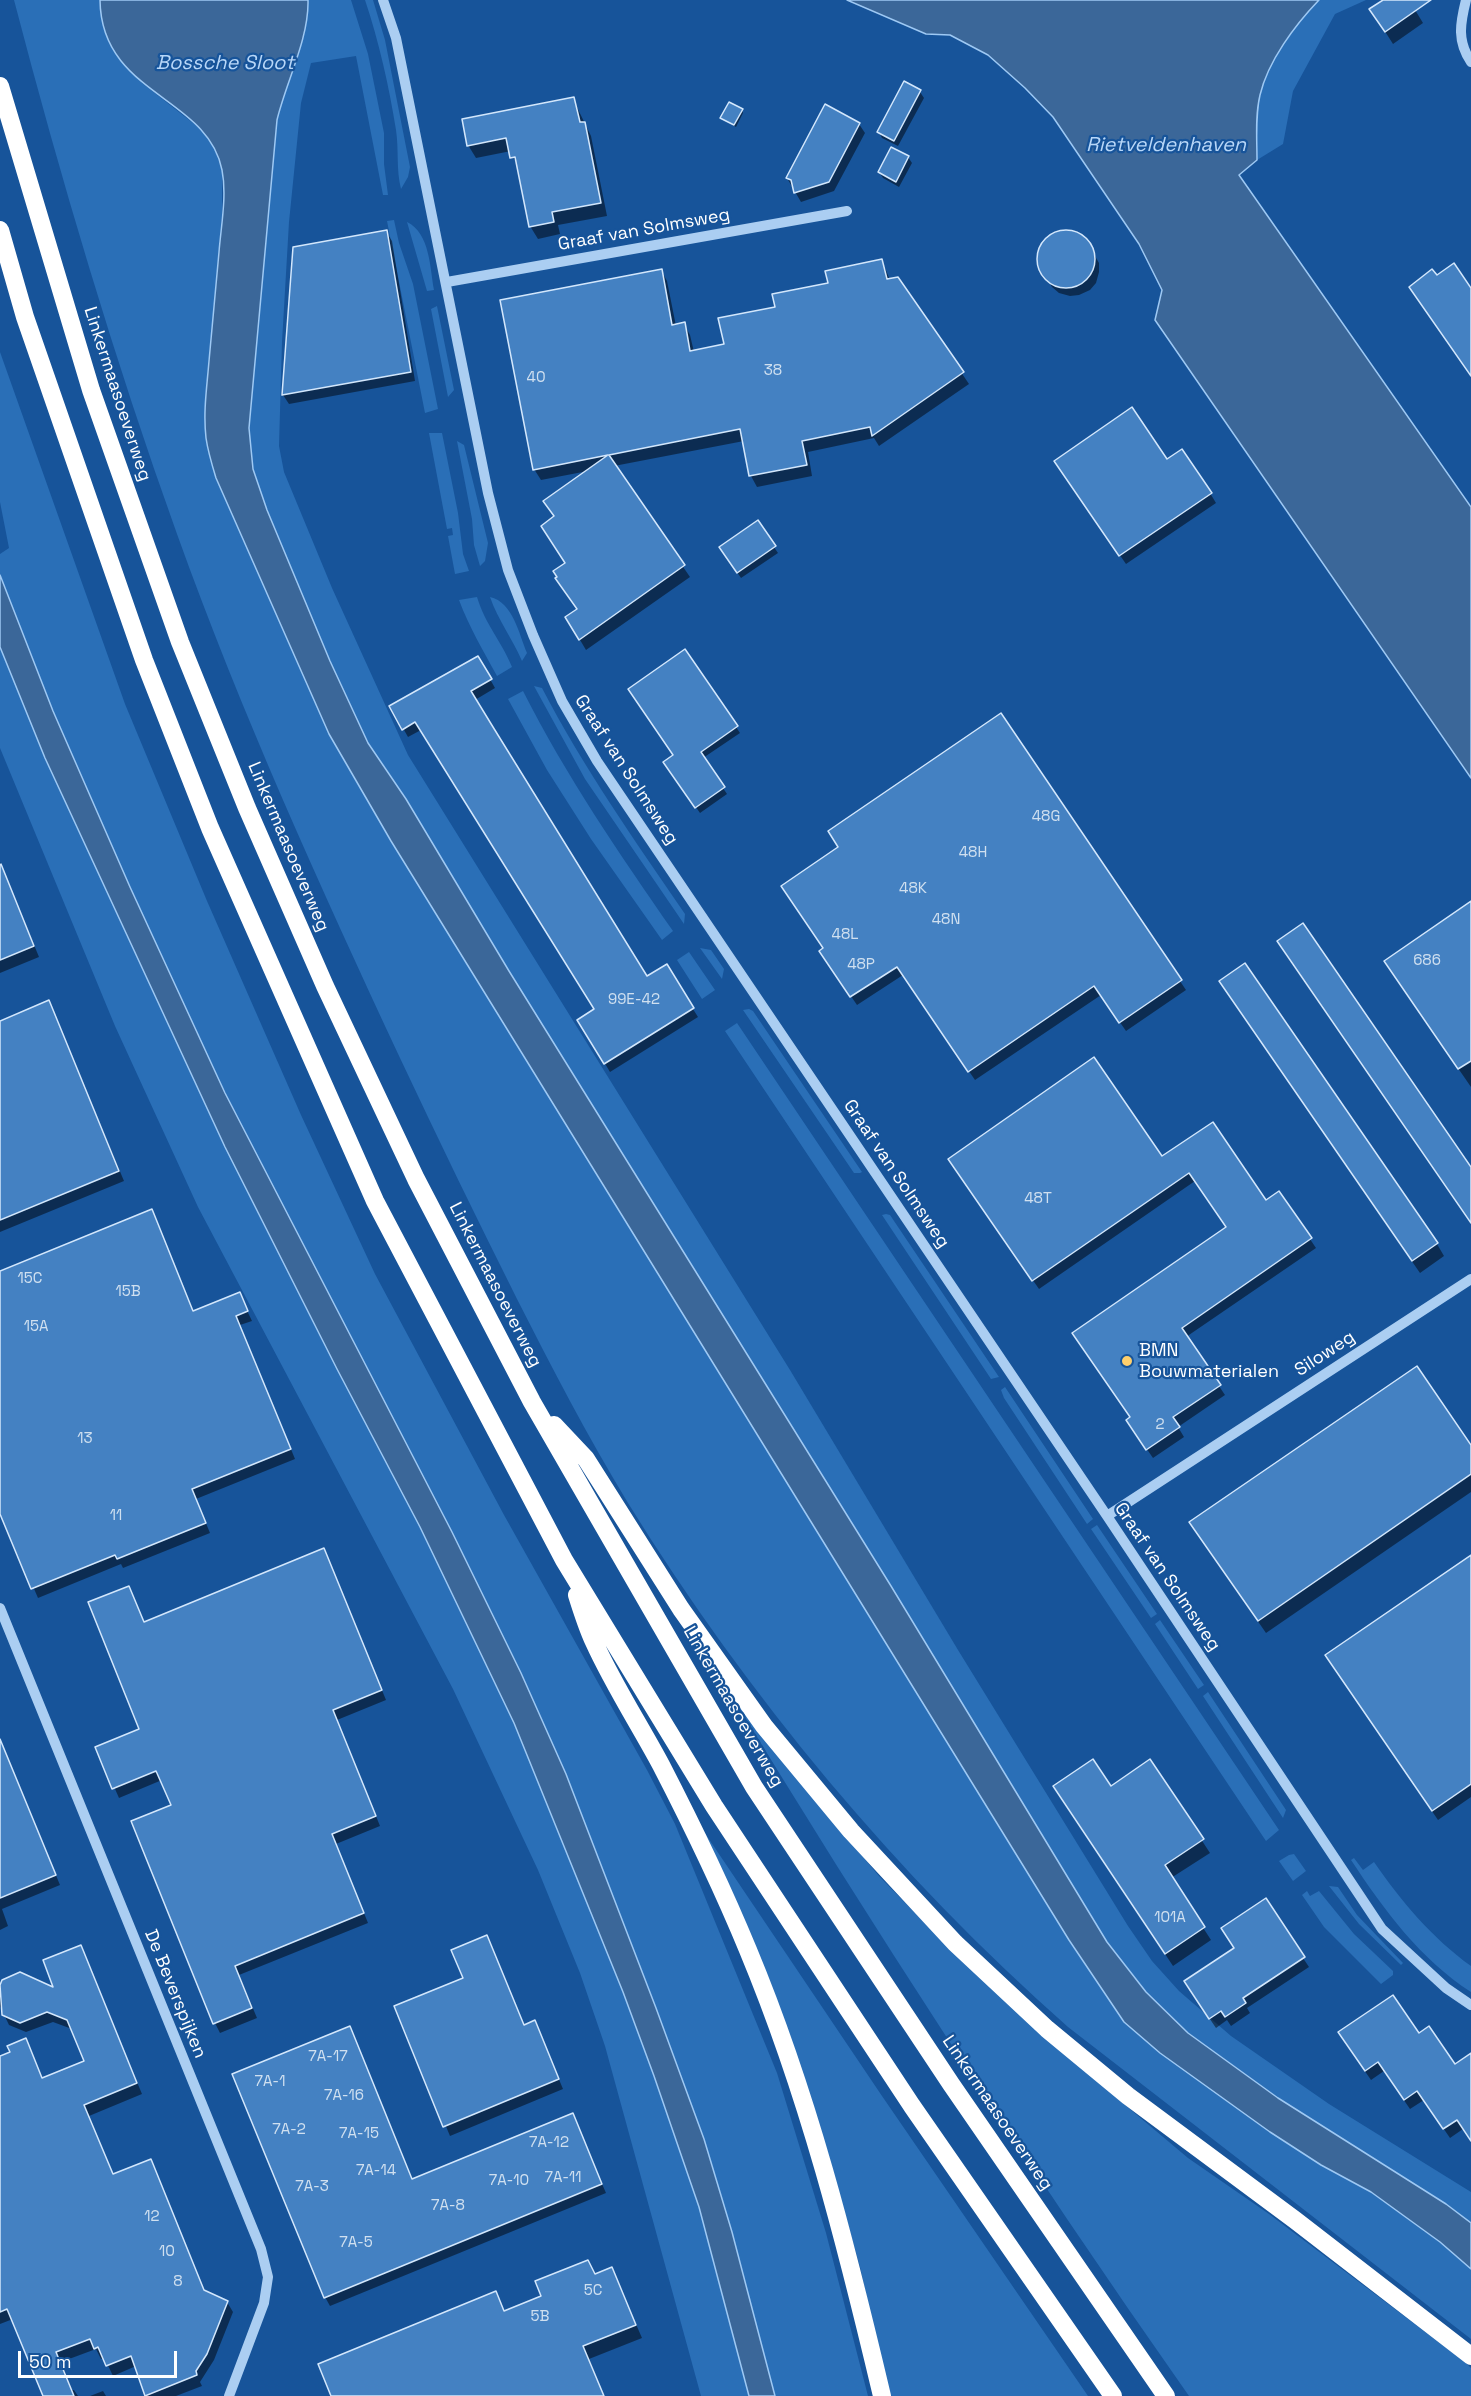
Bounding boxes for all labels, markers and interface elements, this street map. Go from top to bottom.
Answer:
water label: Bossche Sloot [156,52,294,76]
water label: Rietveldenhaven [1086,134,1246,158]
street label: Graaf van Solmsweg [556,204,732,256]
street label: Linkermaasoeverweg [79,304,155,484]
house number: 38 [764,362,782,380]
house number: 40 [527,369,545,387]
street label: Graaf van Solmsweg [569,691,683,849]
street label: Linkermaasoeverweg [242,759,334,935]
house number: 48G [1032,808,1060,826]
house number: 48H [959,844,987,862]
house number: 48K [899,880,927,898]
house number: 48N [932,911,960,929]
house number: 48L [832,926,858,944]
house number: 686 [1413,952,1441,970]
house number: 48P [847,956,875,974]
house number: 99E-42 [608,991,660,1009]
street label: Graaf van Solmsweg [838,1096,954,1252]
house number: 48T [1024,1190,1052,1208]
street label: Linkermaasoeverweg [444,1199,546,1371]
house number: 15C [18,1270,42,1288]
house number: 15B [115,1283,141,1301]
house number: 15A [24,1318,48,1336]
street label: Siloweg [1291,1327,1359,1381]
place label: BMN Bouwmaterialen [1139,1340,1279,1382]
marker: BMN Bouwmaterialen [1120,1354,1134,1368]
house number: 2 [1155,1416,1165,1434]
house number: 13 [77,1430,93,1448]
street label: Graaf van Solmsweg [1109,1499,1225,1655]
house number: 11 [110,1507,122,1525]
street label: Linkermaasoeverweg [678,1623,788,1791]
house number: 101A [1154,1909,1186,1927]
street label: De Beverspijken [139,1927,211,2061]
street label: Linkermaasoeverweg [937,2031,1057,2195]
house number: 7A-17 [308,2048,348,2066]
house number: 7A-1 [255,2073,285,2091]
house number: 7A-16 [324,2087,364,2105]
house number: 7A-2 [272,2121,306,2139]
house number: 7A-15 [339,2125,379,2143]
house number: 7A-12 [529,2134,569,2152]
house number: 7A-14 [356,2162,396,2180]
house number: 7A-11 [544,2169,582,2187]
house number: 7A-10 [489,2172,529,2190]
house number: 7A-3 [295,2178,329,2196]
house number: 7A-8 [431,2197,465,2215]
house number: 12 [144,2208,160,2226]
house number: 7A-5 [339,2234,373,2252]
house number: 10 [159,2243,175,2261]
house number: 8 [173,2273,183,2291]
house number: 5C [584,2282,602,2300]
house number: 5B [531,2308,549,2326]
scale bar [21,2339,180,2377]
text: 50 m [29,2350,71,2373]

